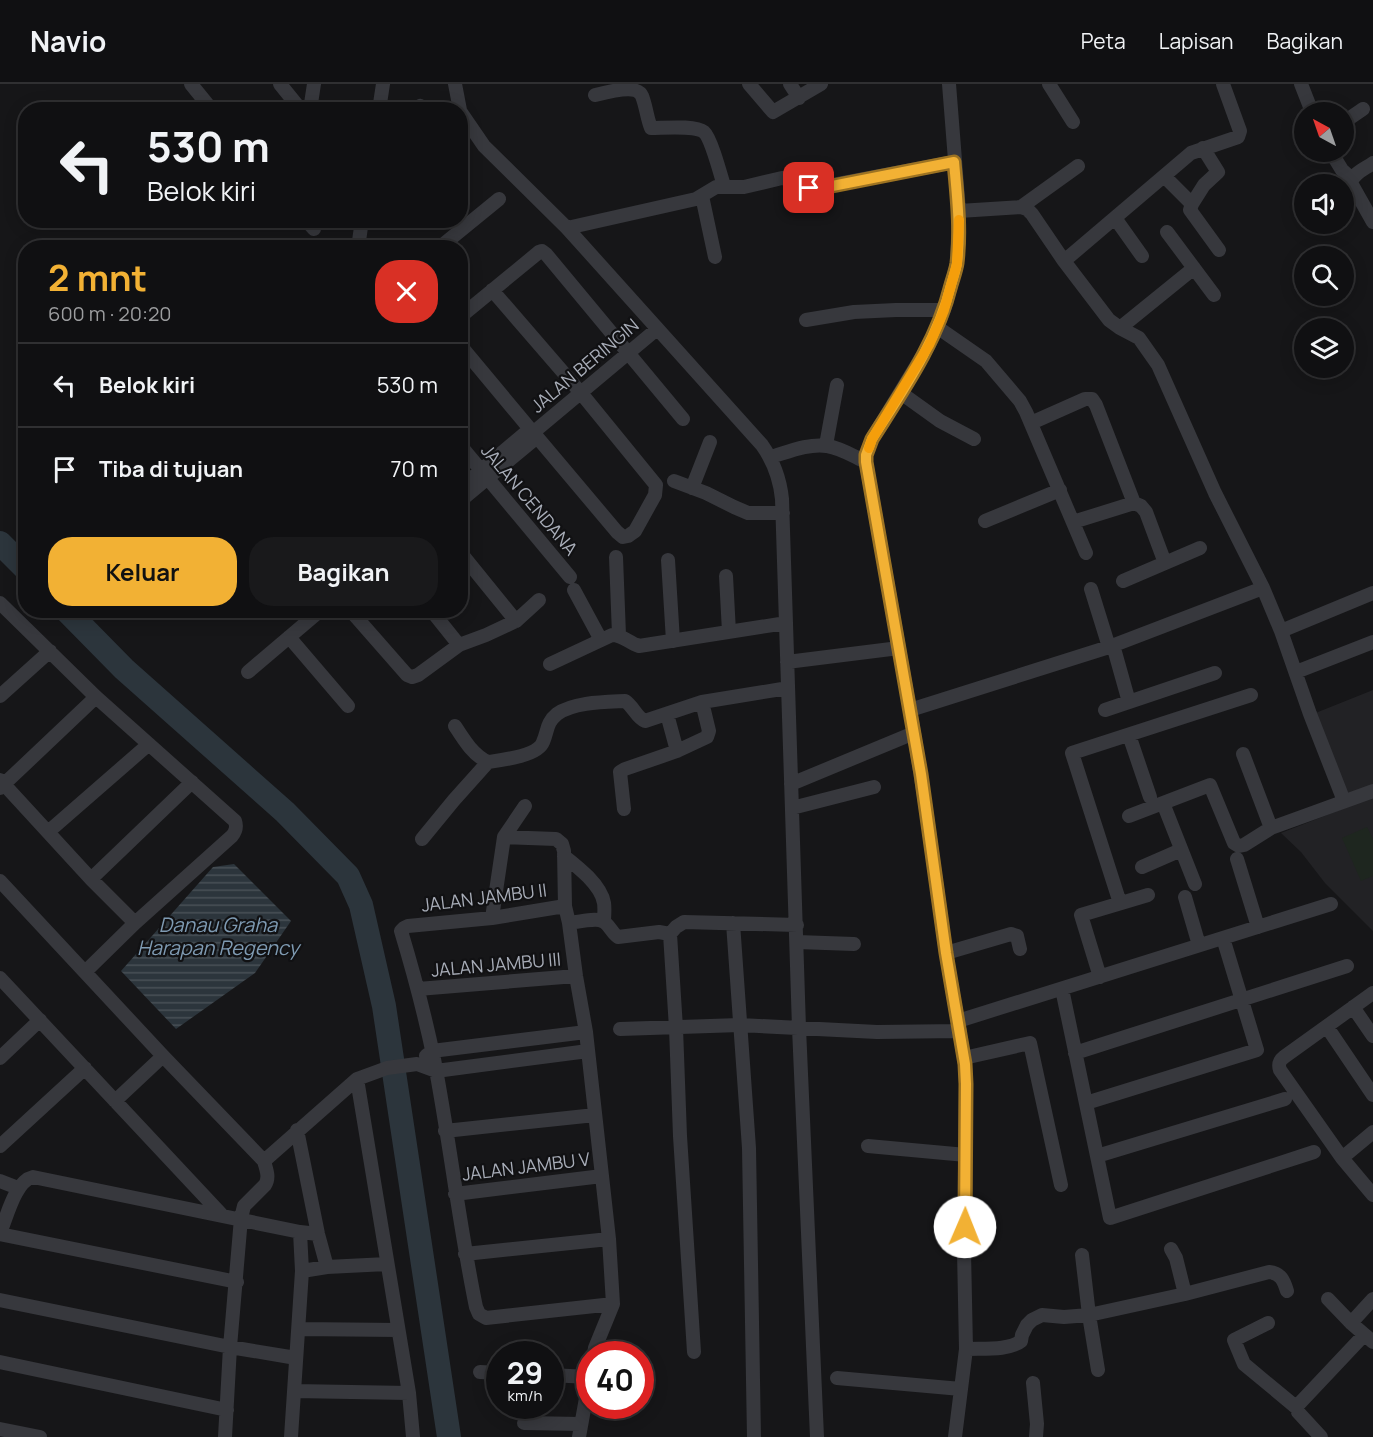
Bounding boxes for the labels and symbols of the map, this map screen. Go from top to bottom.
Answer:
north arrow [1294,102,1354,162]
pin [783,162,834,213]
street label: JALAN BERINGIN [525,313,644,418]
street label: JALAN CENDANA [476,439,584,560]
street label: JALAN JAMBU II [420,877,548,917]
water label: Danau Graha Harapan Regency [137,911,302,961]
street label: JALAN JAMBU III [430,946,562,982]
street label: JALAN JAMBU V [461,1146,591,1186]
position arrow [933,1195,997,1259]
speed limit sign: 40 [576,1341,654,1419]

